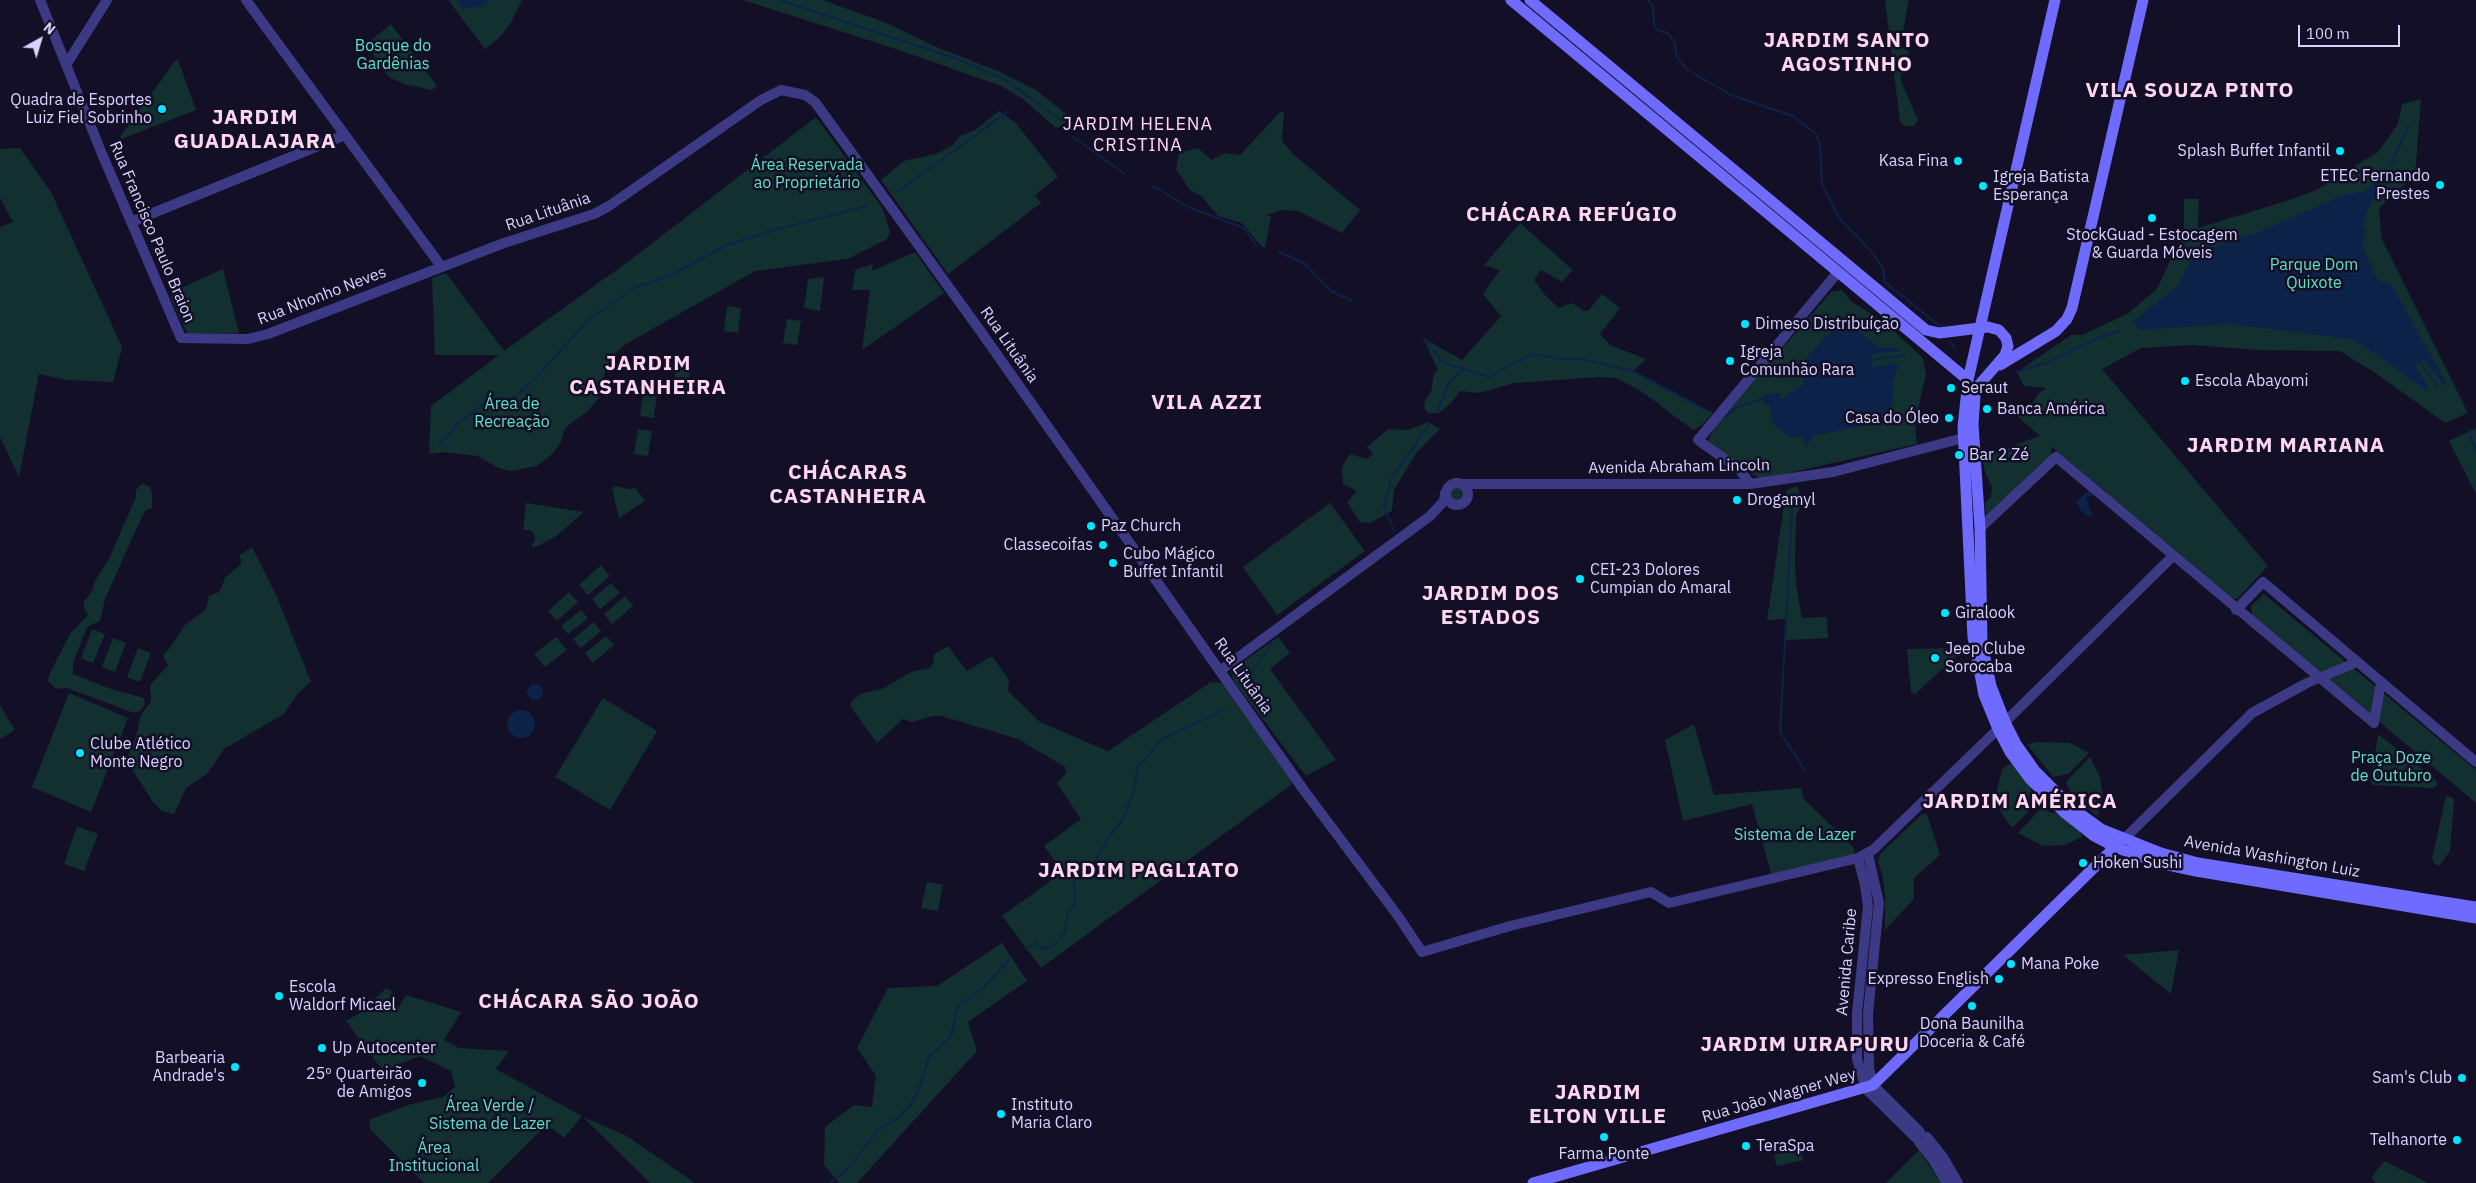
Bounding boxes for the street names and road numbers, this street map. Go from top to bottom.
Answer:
street label: Rua Francisco Paulo Braion [105,138,199,326]
street label: Rua Lituânia [503,189,593,235]
street label: Rua Nhonho Neves [255,263,389,329]
street label: Rua Lituânia [976,303,1042,387]
street label: Avenida Abraham Lincoln [1588,456,1770,478]
street label: Rua Lituânia [1210,634,1276,718]
street label: Avenida Washington Luiz [2183,832,2361,882]
street label: Avenida Caribe [1833,908,1861,1016]
street label: Rua João Wagner Wey [1700,1065,1858,1127]

